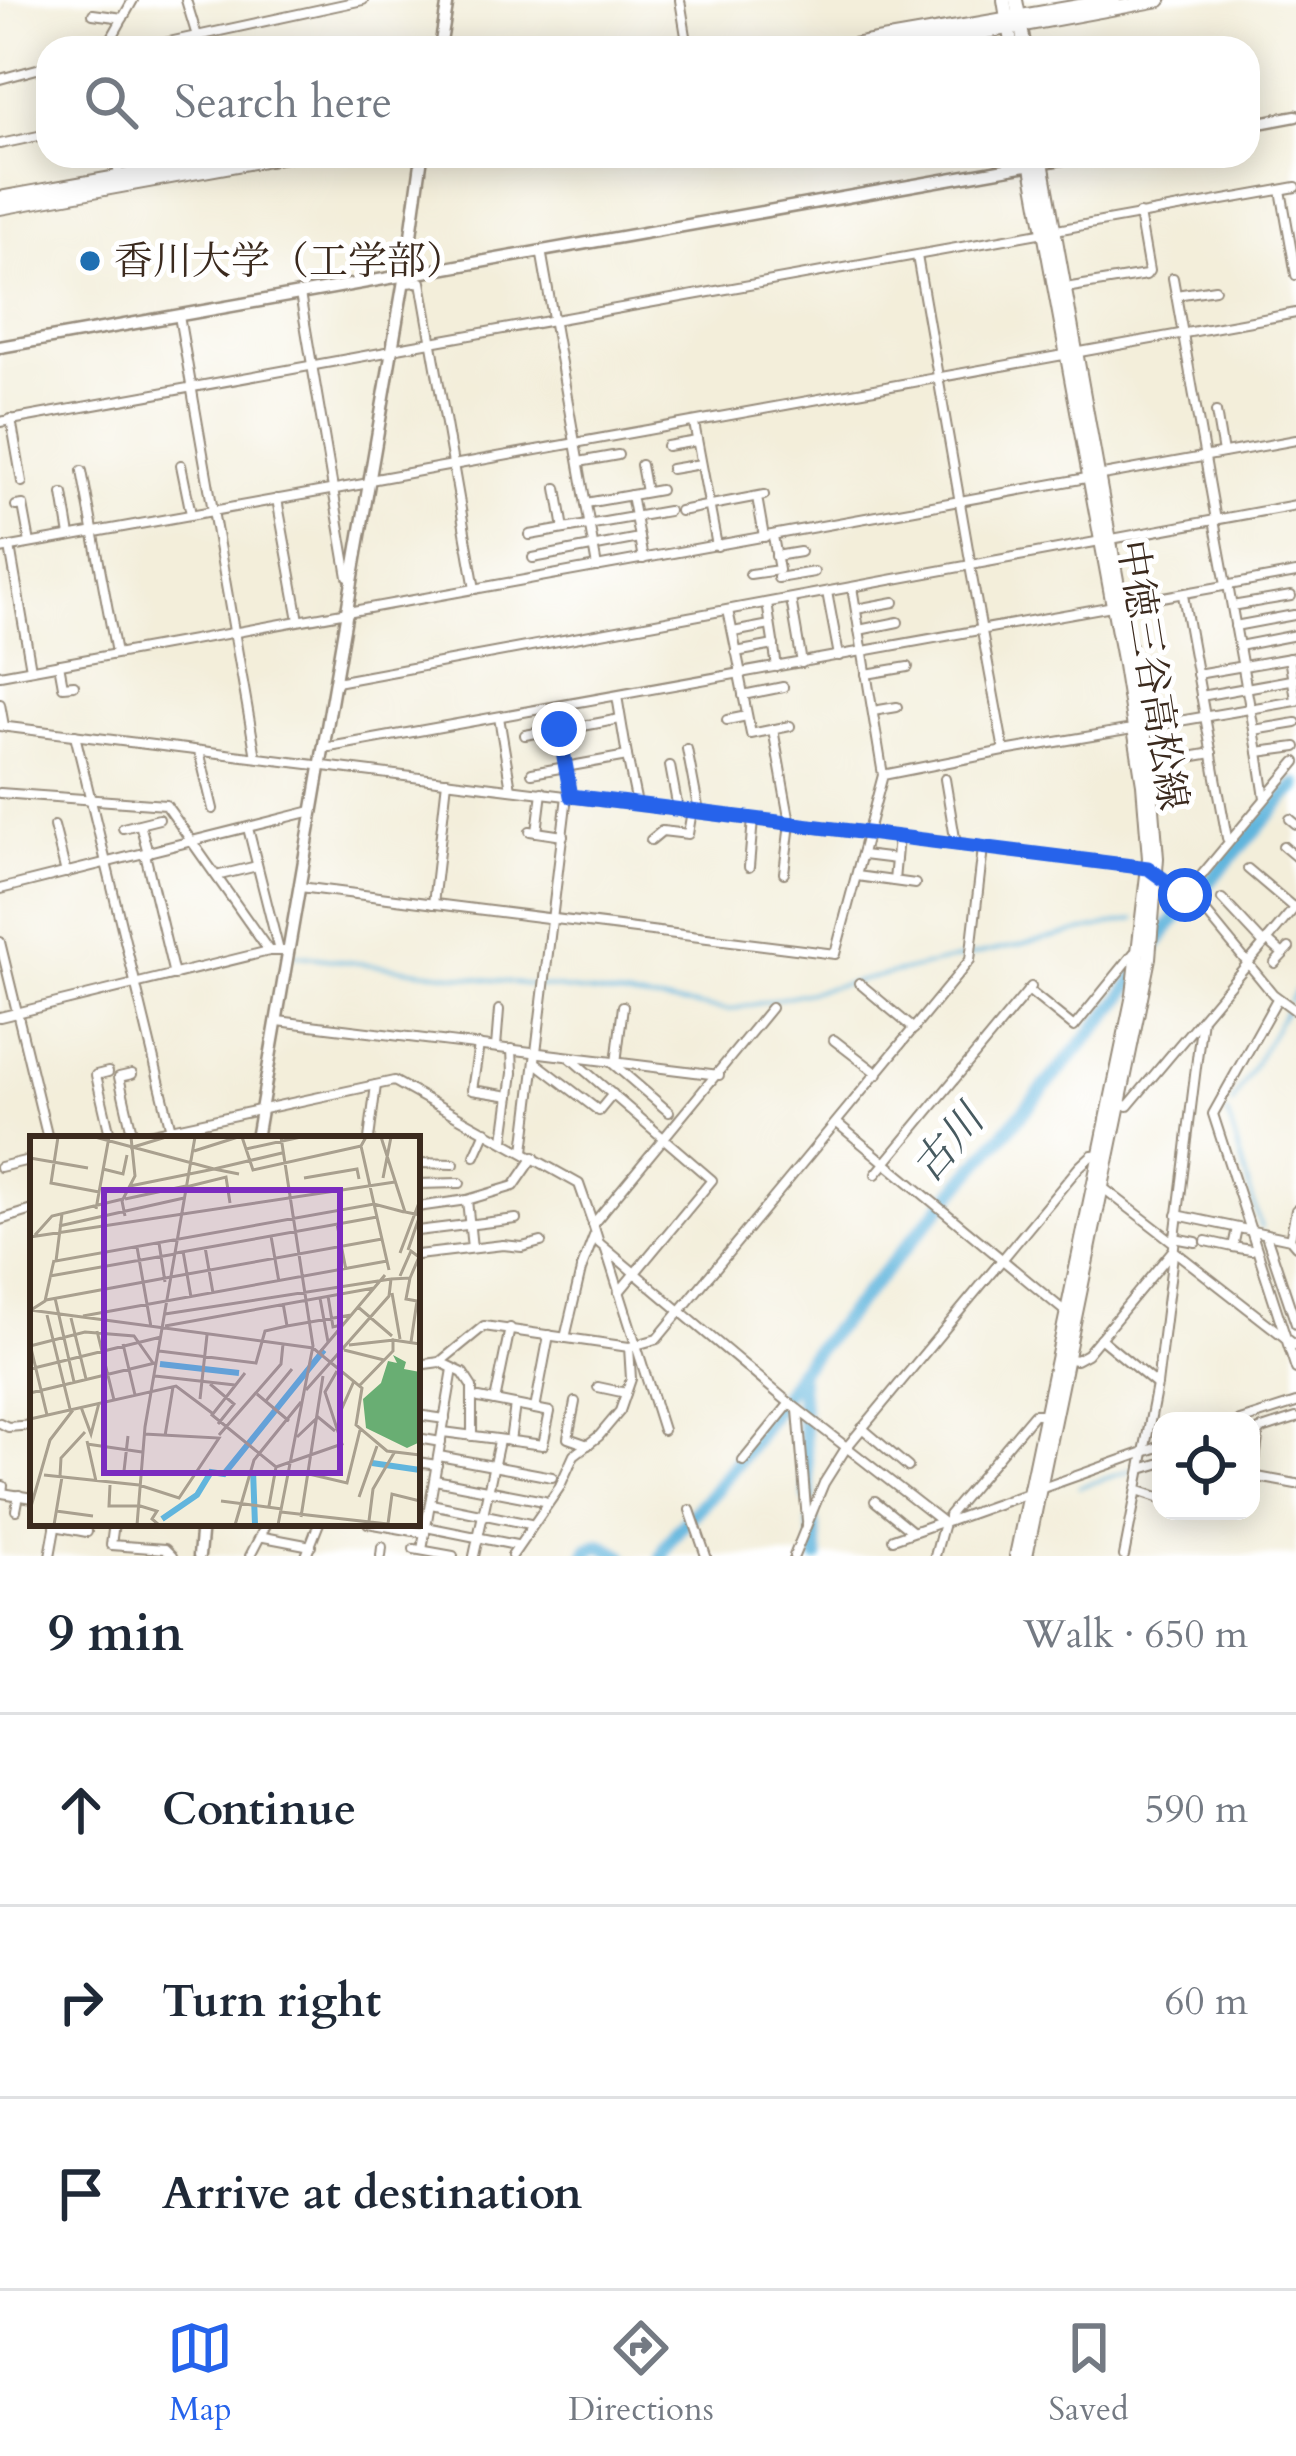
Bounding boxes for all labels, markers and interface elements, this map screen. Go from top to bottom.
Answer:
search box [36,36,1260,168]
icon: search [78,69,144,135]
text: Search here [174,72,392,133]
place label: 香川大学（工学部） [114,235,465,288]
marker: 香川大学（工学部） [77,248,103,274]
street label: 中徳三谷高松線 [1104,536,1200,814]
route end [532,702,586,756]
route start [1158,868,1212,922]
water label: 古川 [899,1090,999,1194]
inset map [30,1136,420,1526]
map controls [1152,1412,1260,1520]
button: locate [1152,1412,1260,1520]
text: 9 min [48,1599,184,1669]
text: Walk · 650 m [1023,1608,1248,1661]
icon: ahead [48,1777,114,1843]
text: Continue [162,1779,356,1840]
text: 590 m [1145,1783,1248,1836]
icon: right [48,1969,114,2035]
text: Turn right [162,1971,381,2032]
text: 60 m [1165,1975,1248,2028]
icon: arrive [48,2161,114,2227]
text: Arrive at destination [162,2163,582,2224]
tab: Map [167,2315,233,2432]
tab: Directions [568,2315,714,2432]
tab: Saved [1049,2315,1129,2432]

